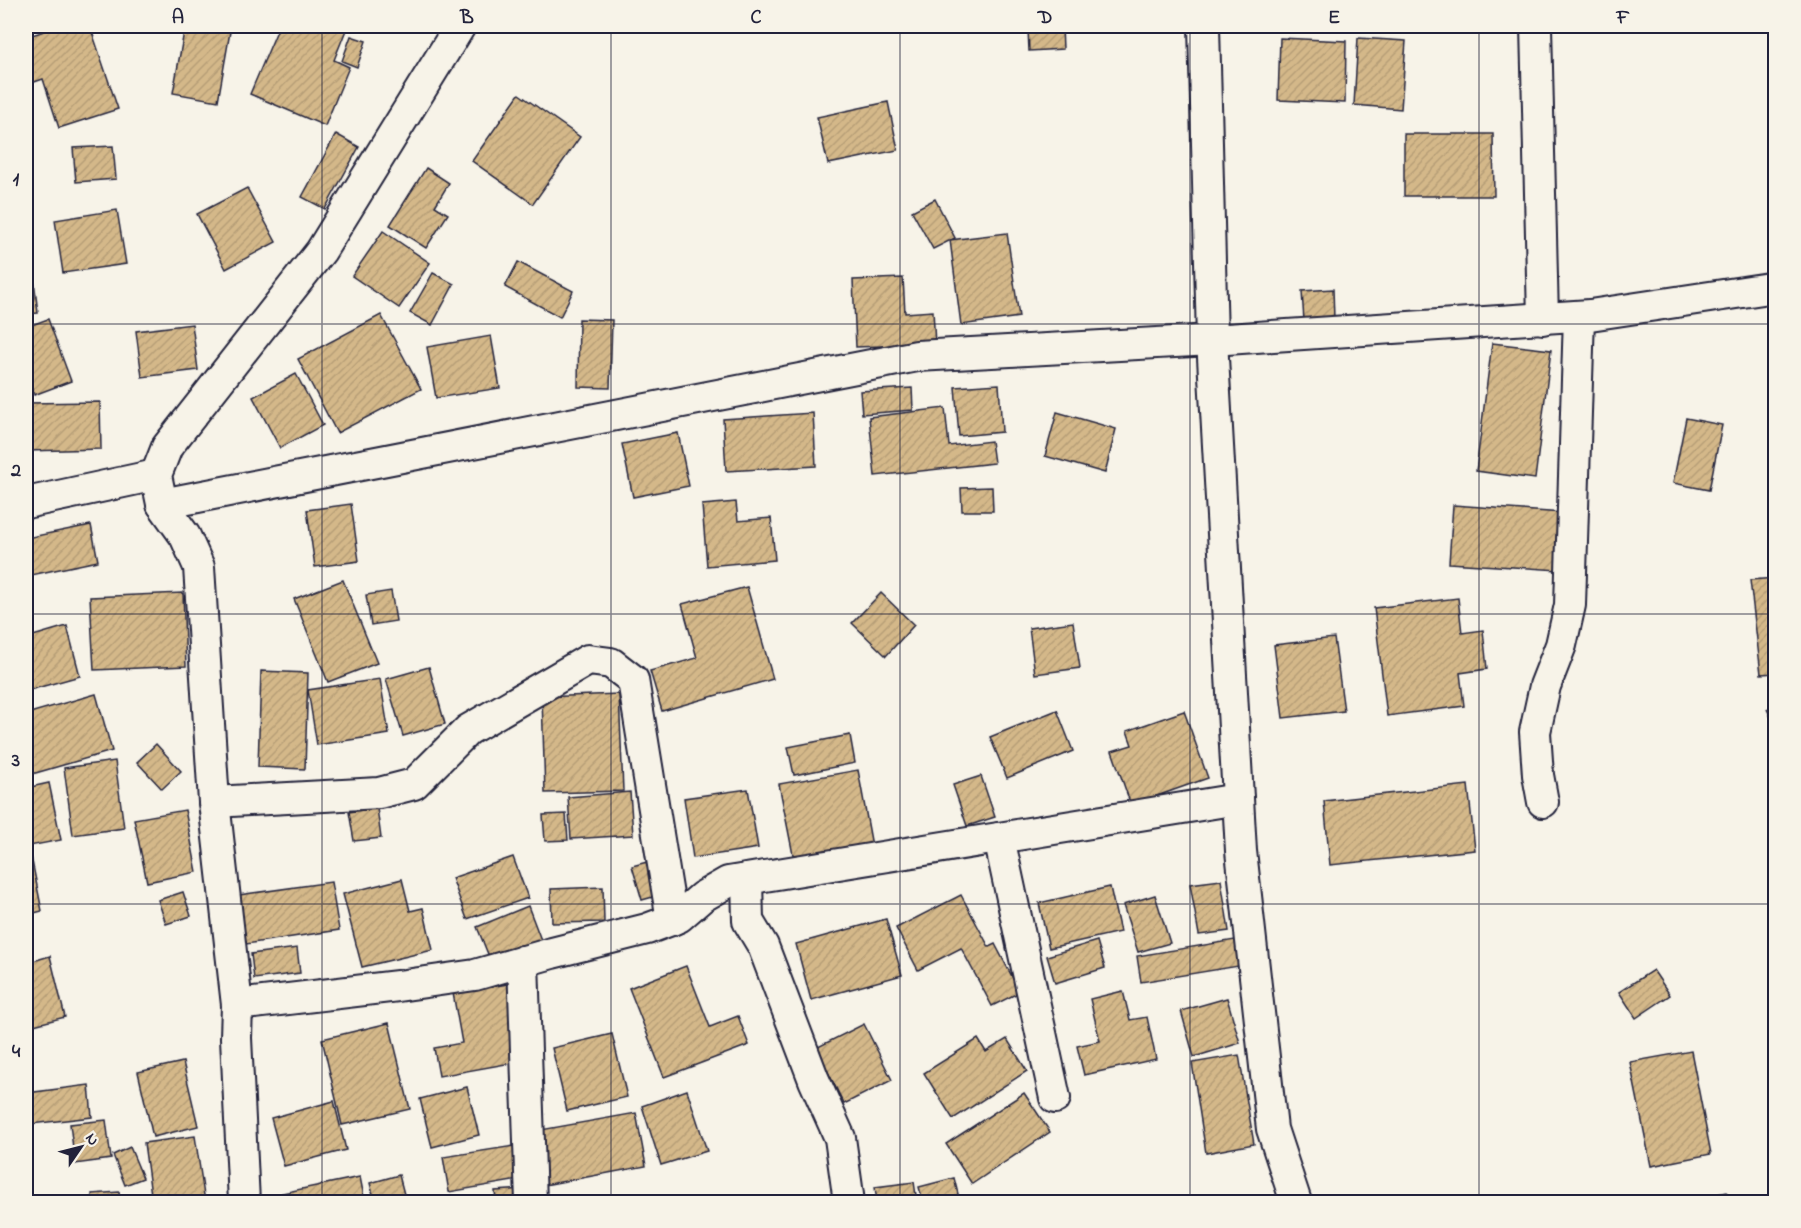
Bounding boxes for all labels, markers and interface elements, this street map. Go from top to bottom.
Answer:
text: A [172,4,184,33]
text: B [459,4,474,33]
text: C [751,4,762,33]
text: D [1037,4,1052,33]
text: E [1328,4,1340,33]
text: F [1616,4,1630,33]
text: 1 [13,166,20,195]
text: 2 [10,457,21,486]
text: 3 [11,747,20,776]
text: 4 [12,1038,21,1067]
north arrow [51,1117,111,1177]
text: N [79,1128,105,1151]

